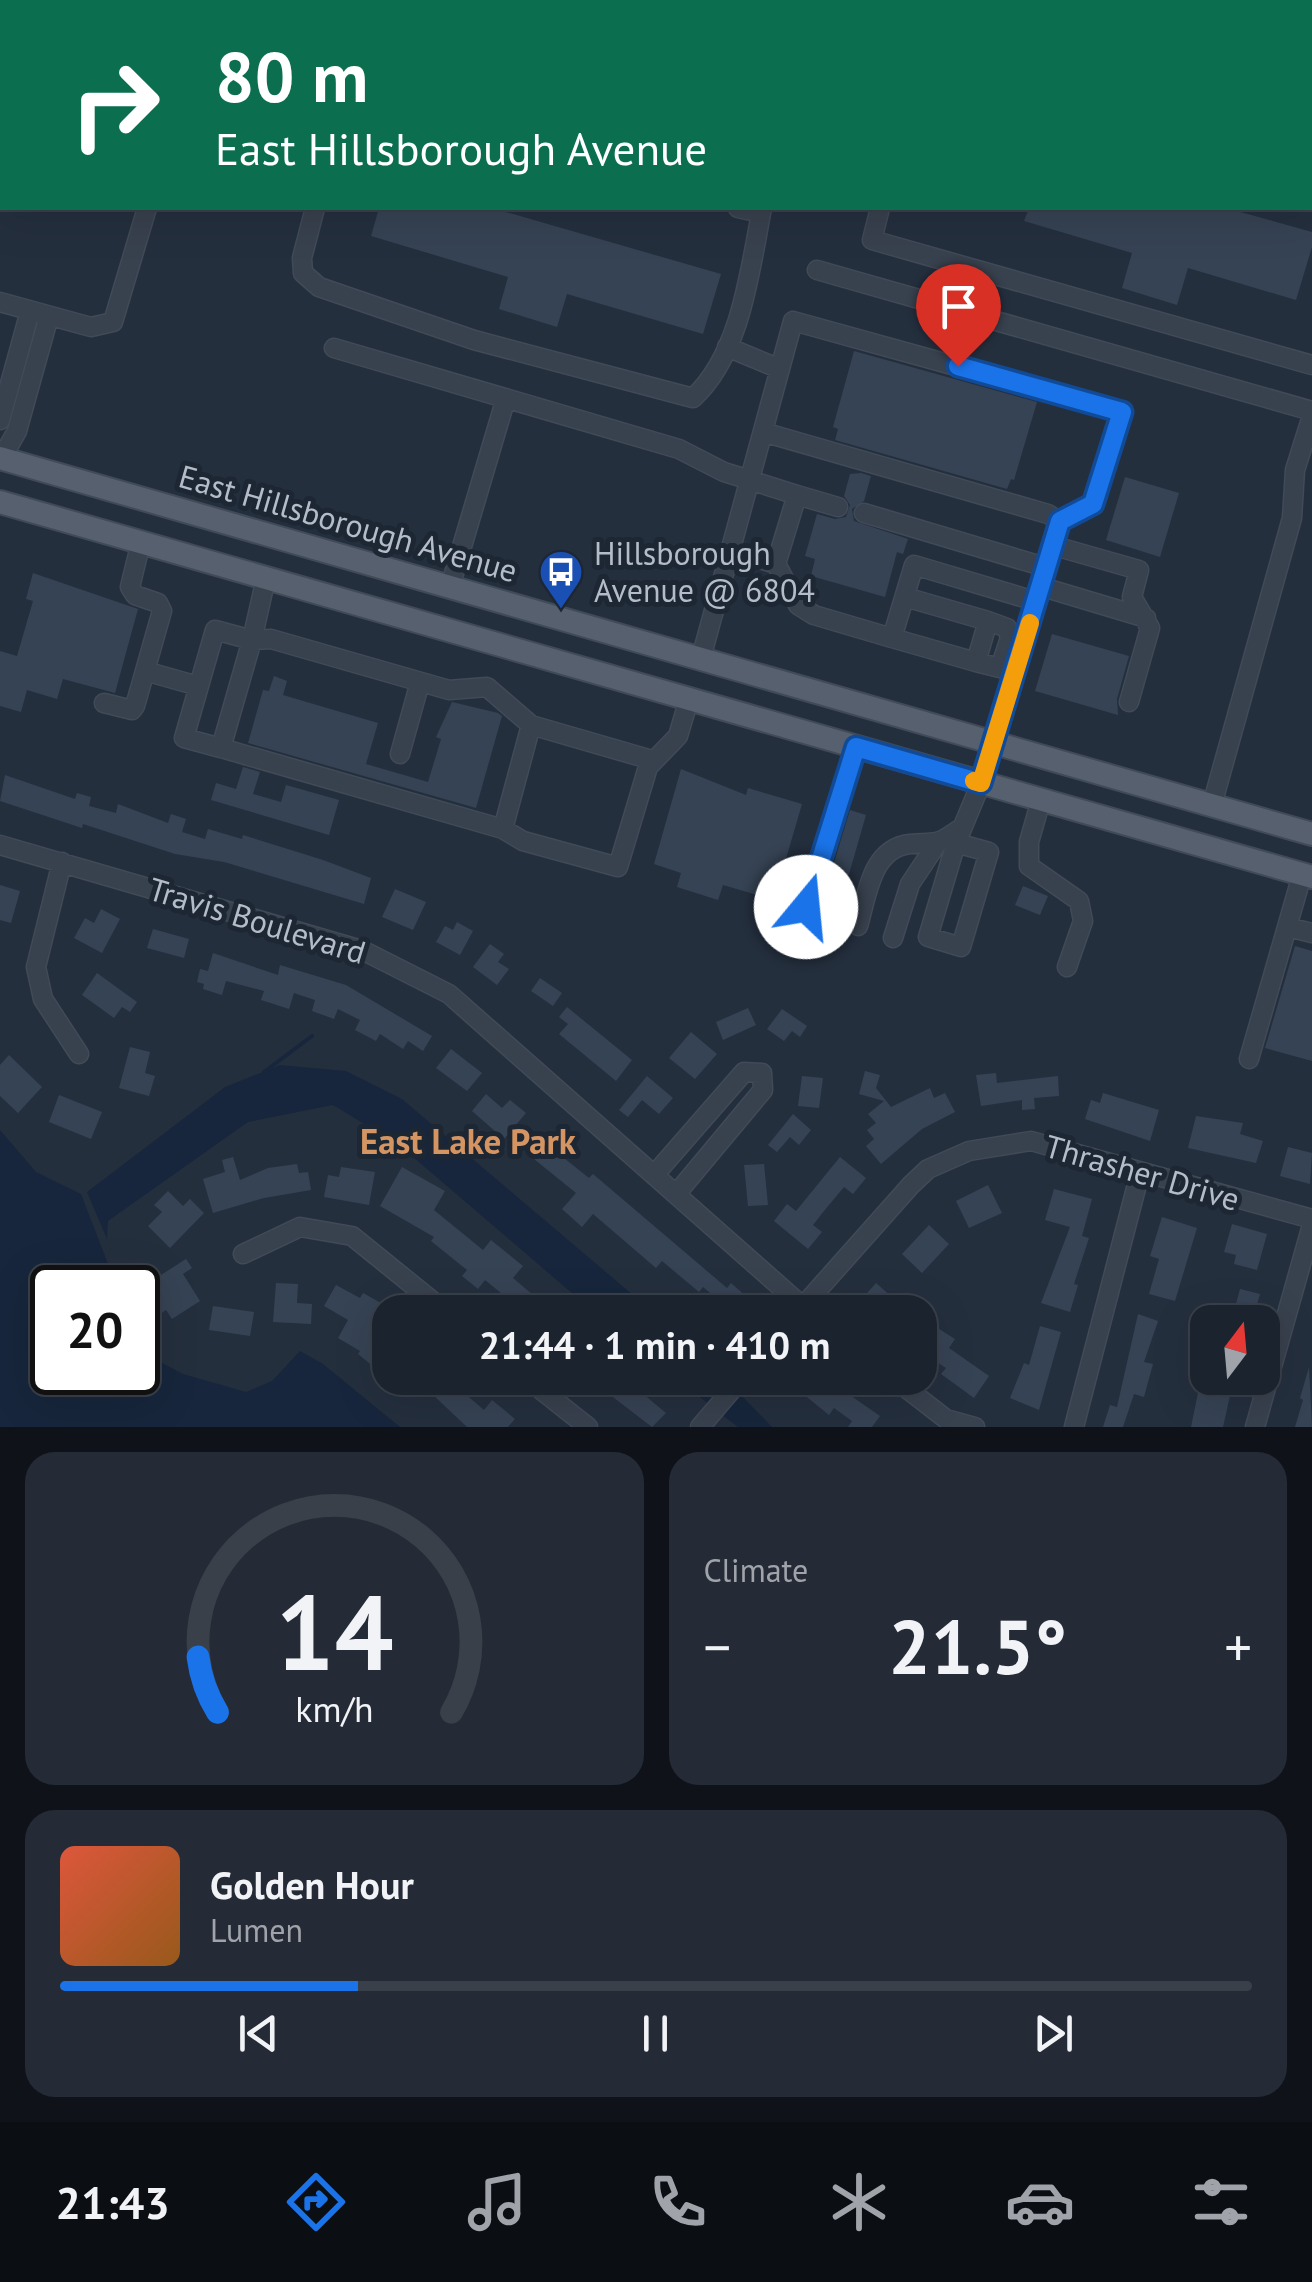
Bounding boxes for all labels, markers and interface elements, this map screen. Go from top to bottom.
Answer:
text: 80 m [215,31,368,121]
icon: right [50,40,180,170]
text: East Hillsborough Avenue [215,119,707,177]
pin [916,264,1001,367]
icon: arrive [931,279,986,334]
street label: East Hillsborough Avenue [174,455,522,591]
place label: Hillsborough Avenue @ 6804 [594,532,815,611]
bus stop icon: Hillsborough Avenue @ 6804 [538,549,584,610]
position arrow [754,855,858,959]
street label: Travis Boulevard [144,867,371,973]
district label: East Lake Park [360,1118,577,1164]
street label: Thrasher Drive [1040,1124,1244,1220]
speed limit sign: 20 [30,1265,160,1395]
north arrow [1190,1305,1280,1395]
map controls [1190,1305,1280,1395]
text: 21:44 · 1 min · 410 m [479,1320,830,1369]
text: Climate [704,1549,808,1591]
text: 14 [275,1564,393,1699]
text: 21.5° [888,1598,1067,1695]
text: − [704,1611,731,1682]
text: + [1224,1611,1252,1682]
text: km/h [295,1686,373,1732]
text: Golden Hour [210,1860,414,1909]
text: Lumen [210,1909,303,1951]
icon: previous [231,2006,286,2061]
icon: pause [628,2006,683,2061]
icon: next [1026,2006,1081,2061]
icon: directions [281,2167,351,2237]
icon: music [462,2167,532,2237]
icon: phone [643,2167,713,2237]
icon: climate [824,2167,894,2237]
icon: car [1005,2167,1075,2237]
icon: filters [1186,2167,1256,2237]
text: 21:43 [56,2173,170,2231]

